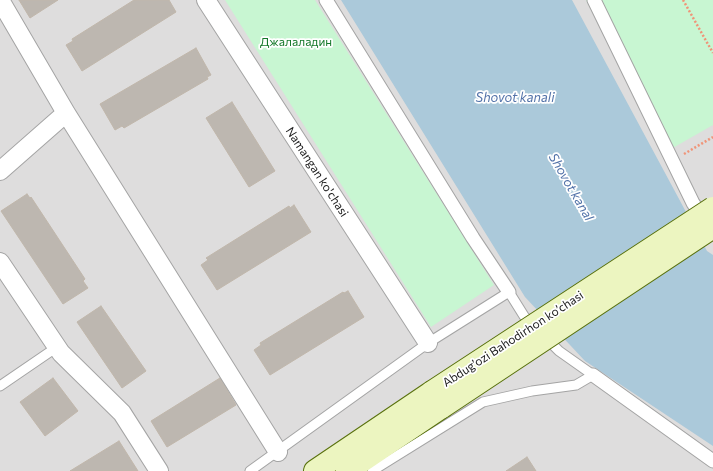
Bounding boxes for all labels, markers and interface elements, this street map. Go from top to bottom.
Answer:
park label: Джалаладин [260,35,332,49]
water label: Shovot kanali [476,90,554,106]
street label: Namangan ko'chasi [283,124,351,220]
water label: Shovot kanal [545,150,597,224]
street label: Abdug’ozi Bahodirhon ko’chasi [440,288,586,390]

